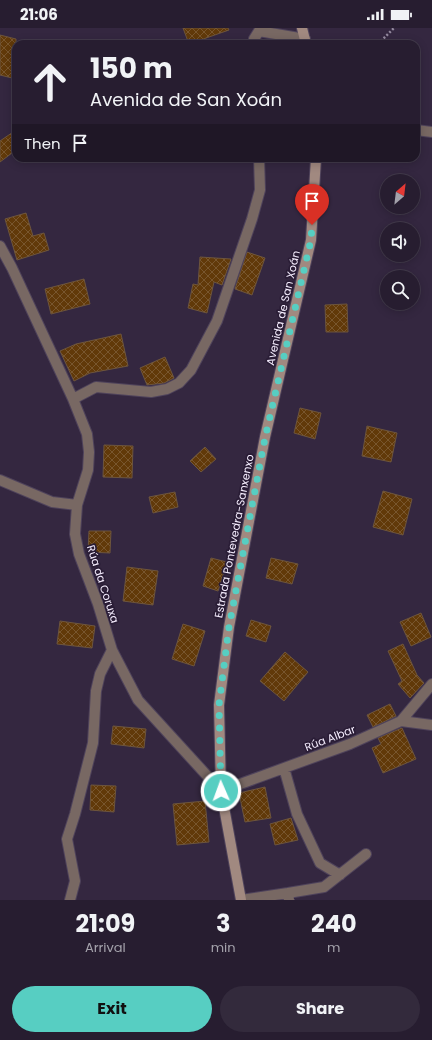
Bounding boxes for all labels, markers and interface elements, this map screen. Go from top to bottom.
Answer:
text: 21:06 [20,4,58,25]
text: 150 m [90,49,173,88]
icon: ahead [24,56,76,108]
text: Avenida de San Xoán [90,87,282,112]
icon: arrive [69,132,91,154]
text: Then [24,133,61,154]
north arrow [380,174,420,214]
map controls [380,174,420,310]
pin [295,184,329,225]
icon: arrive [301,190,323,212]
button: sound [380,222,420,262]
street label: Avenida de San Xoán [262,249,304,367]
button: search [380,270,420,310]
street label: Estrada Pontevedra-Sanxenxo [210,453,258,619]
street label: Rúa da Coruxa [83,543,123,625]
street label: Rúa Albar [302,721,358,755]
position arrow [200,770,242,812]
text: 21:09 [75,907,135,940]
text: 3 [216,907,230,940]
text: 240 [311,907,357,940]
text: Arrival [85,938,126,957]
text: min [211,938,236,957]
text: m [327,938,341,957]
button: Exit [12,986,212,1032]
button: Share [220,986,420,1032]

